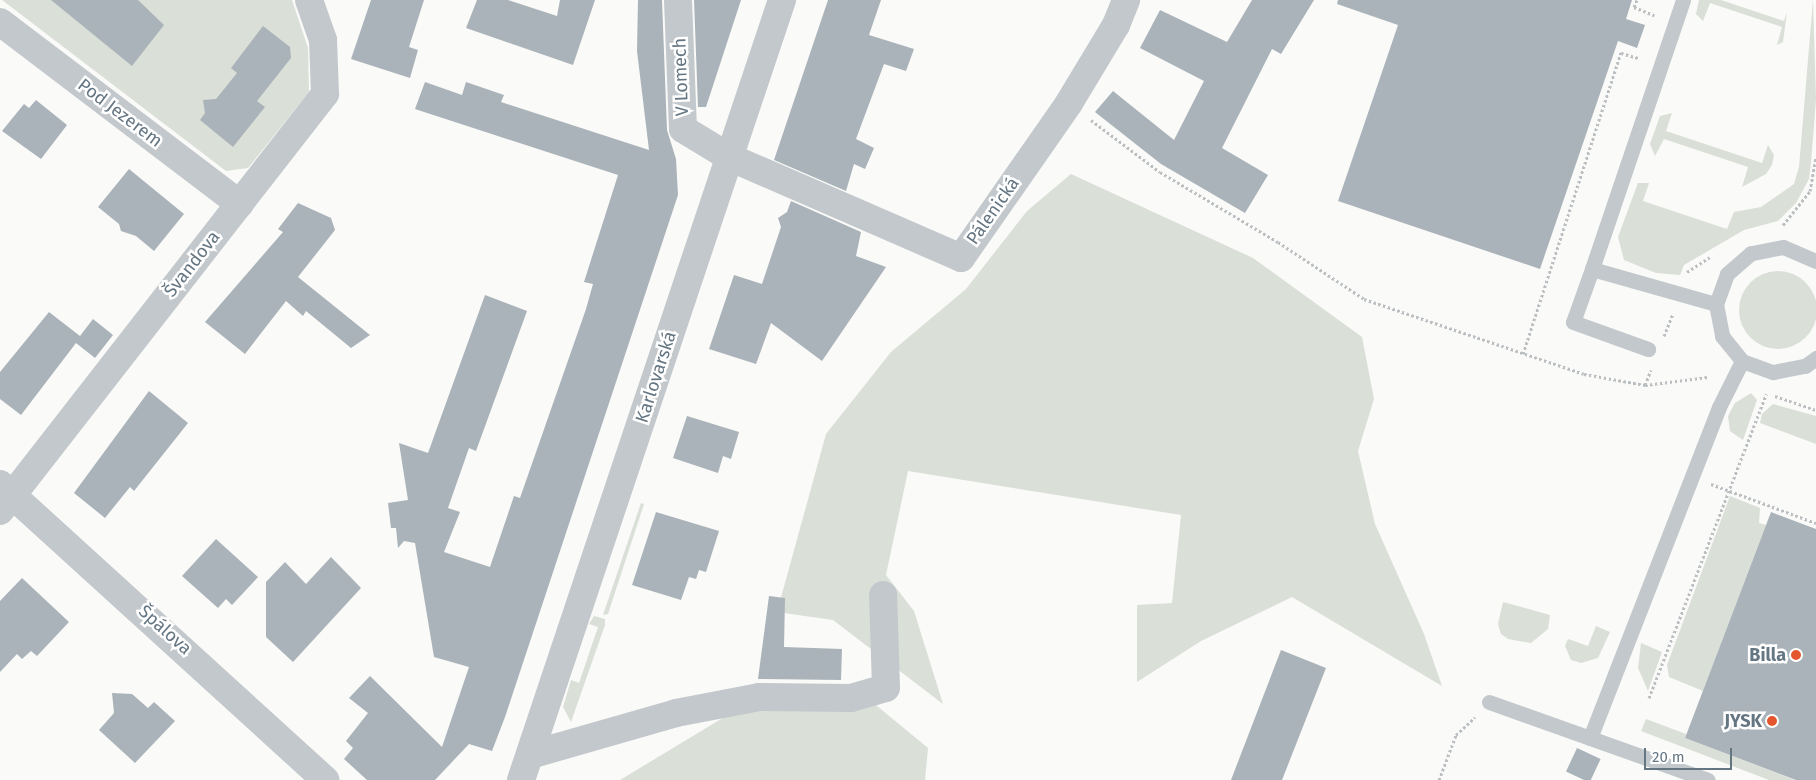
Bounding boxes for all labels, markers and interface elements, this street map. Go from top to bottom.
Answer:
street label: V Lomech [669,38,693,116]
street label: Pod Jezerem [73,74,167,152]
street label: Pálenická [962,173,1024,249]
street label: Švandova [159,227,225,301]
street label: Karlovarská [631,328,681,426]
street label: Špálova [134,601,196,659]
place label: Billa [1749,644,1786,666]
marker: Billa [1790,649,1802,661]
place label: JYSK [1724,710,1762,732]
marker: JYSK [1766,715,1778,727]
scale bar [1646,738,1734,770]
text: 20 m [1652,748,1685,766]

